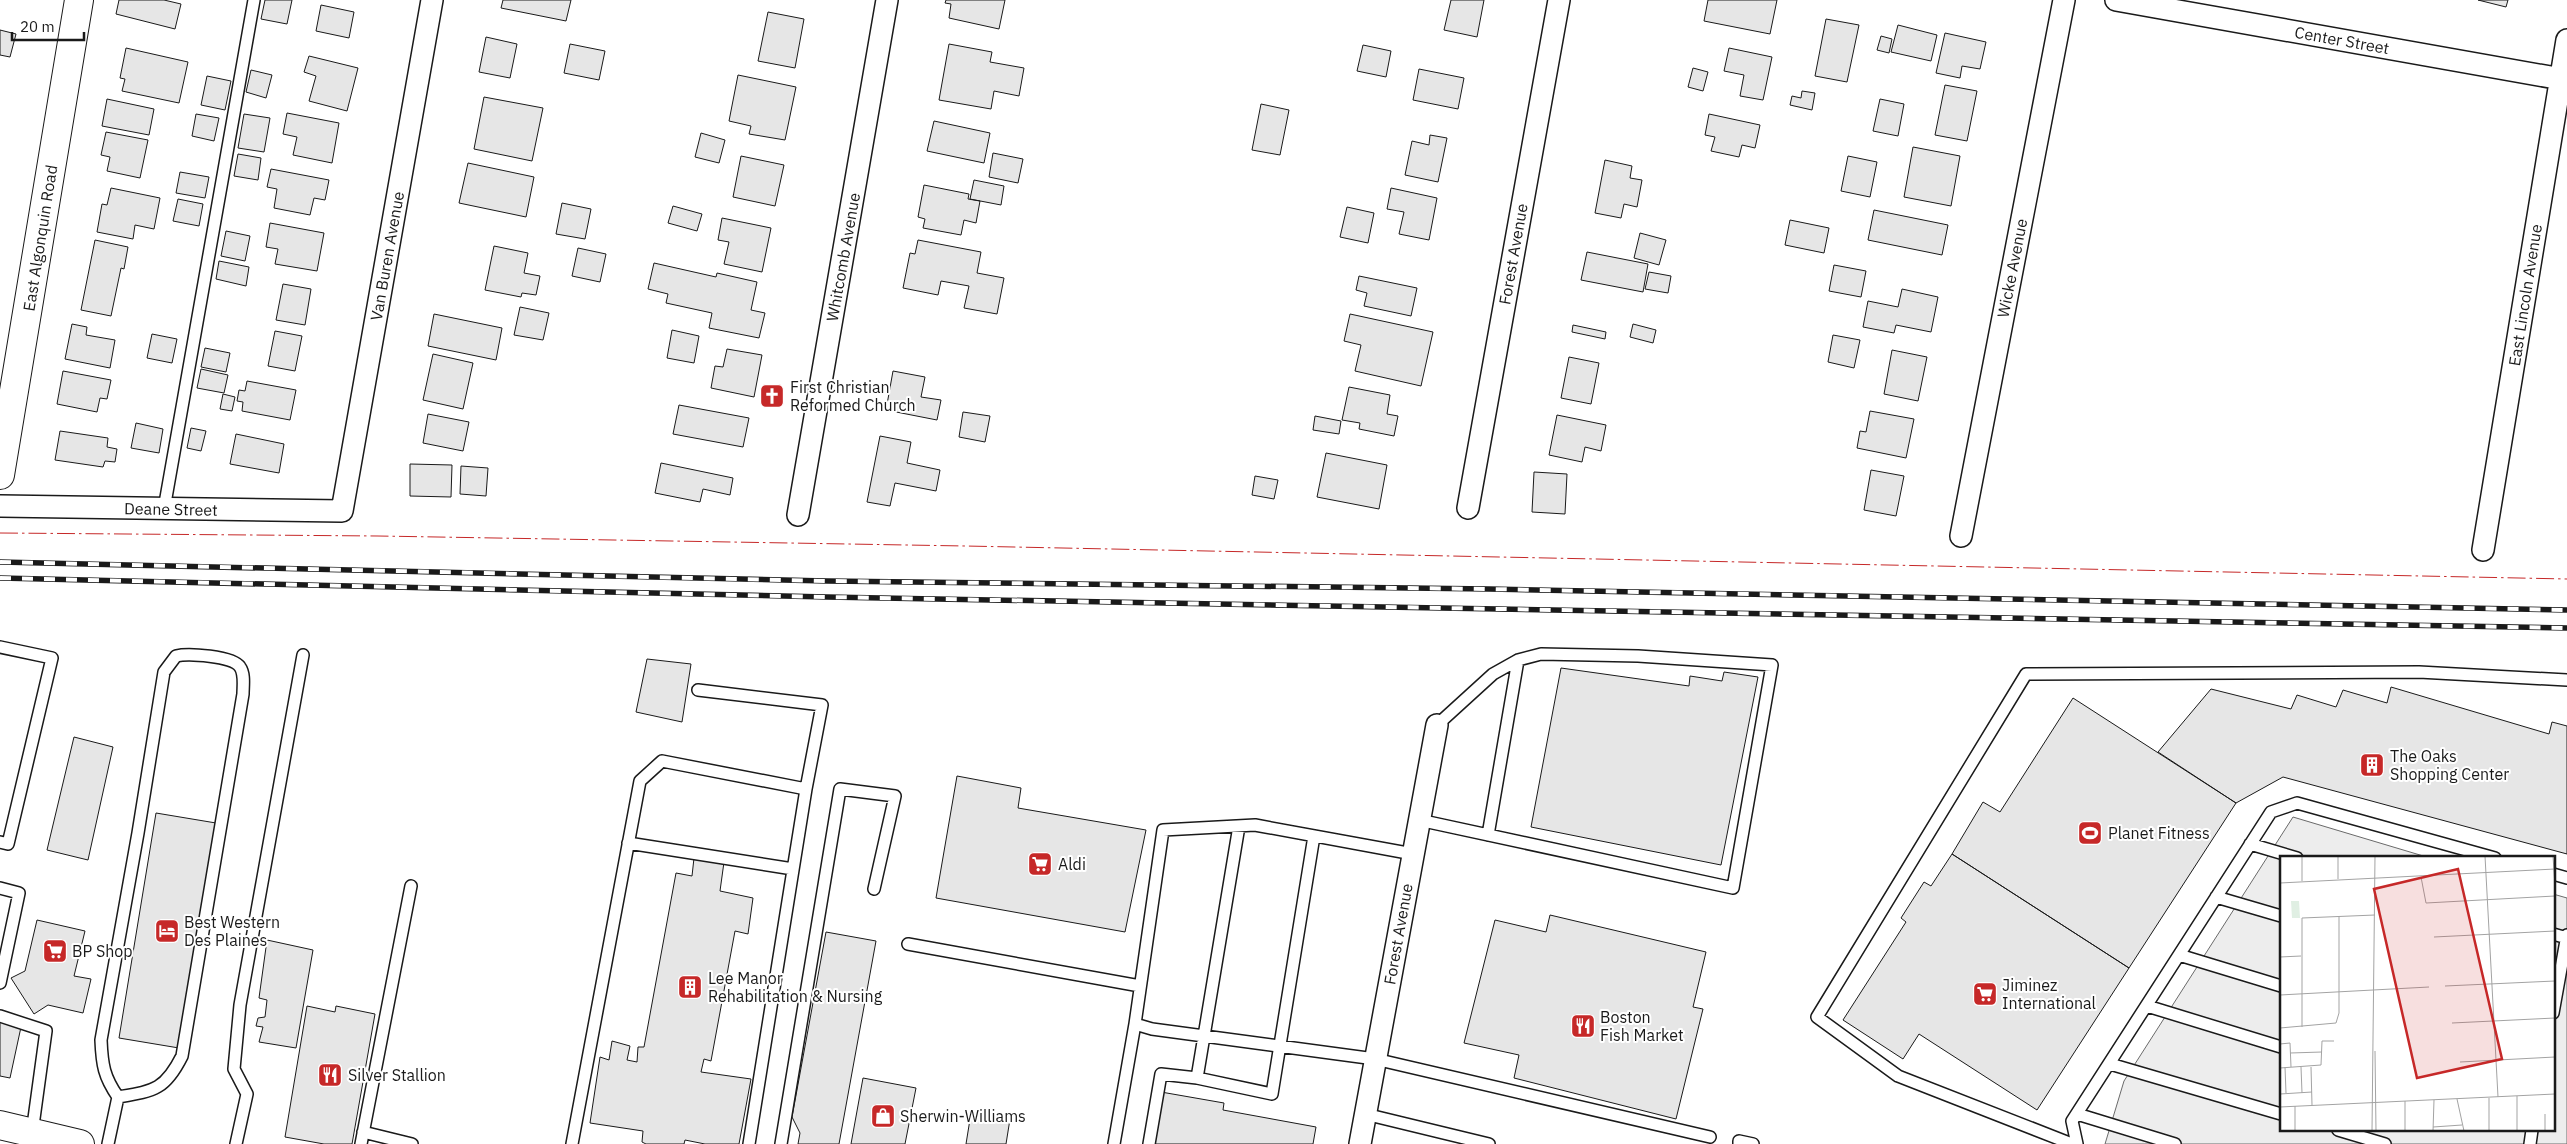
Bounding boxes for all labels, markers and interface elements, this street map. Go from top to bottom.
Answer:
scale bar [12,10,85,42]
text: 20 m [20,17,55,36]
street label: Center Street [2293,22,2391,58]
street label: East Algonquin Road [19,163,61,313]
street label: Van Buren Avenue [366,190,408,322]
street label: Whitcomb Avenue [822,191,864,323]
street label: Forest Avenue [1494,202,1532,306]
street label: Wicke Avenue [1993,217,2031,319]
street label: East Lincoln Avenue [2504,222,2546,367]
place label: First Christian Reformed Church [790,377,916,415]
church icon: First Christian Reformed Church [759,383,785,409]
street label: Deane Street [124,498,218,520]
place label: The Oaks Shopping Center [2390,746,2509,784]
building icon: The Oaks Shopping Center [2359,752,2385,778]
sports icon: Planet Fitness [2077,820,2103,846]
place label: Planet Fitness [2108,823,2210,843]
supermarket icon: Aldi [1027,851,1053,877]
place label: Aldi [1058,854,1086,874]
inset map [2280,856,2554,1132]
street label: Forest Avenue [1379,882,1417,986]
place label: Best Western Des Plaines [184,912,280,950]
hotel icon: Best Western Des Plaines [154,918,180,944]
supermarket icon: BP Shop [42,938,68,964]
place label: BP Shop [72,941,133,961]
place label: Lee Manor Rehabilitation & Nursing [708,968,883,1006]
building icon: Lee Manor Rehabilitation & Nursing [677,974,703,1000]
place label: Jiminez International [2002,975,2096,1013]
supermarket icon: Jiminez International [1972,981,1998,1007]
place label: Boston Fish Market [1600,1007,1684,1045]
restaurant icon: Boston Fish Market [1570,1013,1596,1039]
restaurant icon: Silver Stallion [317,1062,343,1088]
place label: Silver Stallion [348,1065,446,1085]
shop icon: Sherwin-Williams [870,1103,896,1129]
place label: Sherwin-Williams [900,1106,1026,1126]

